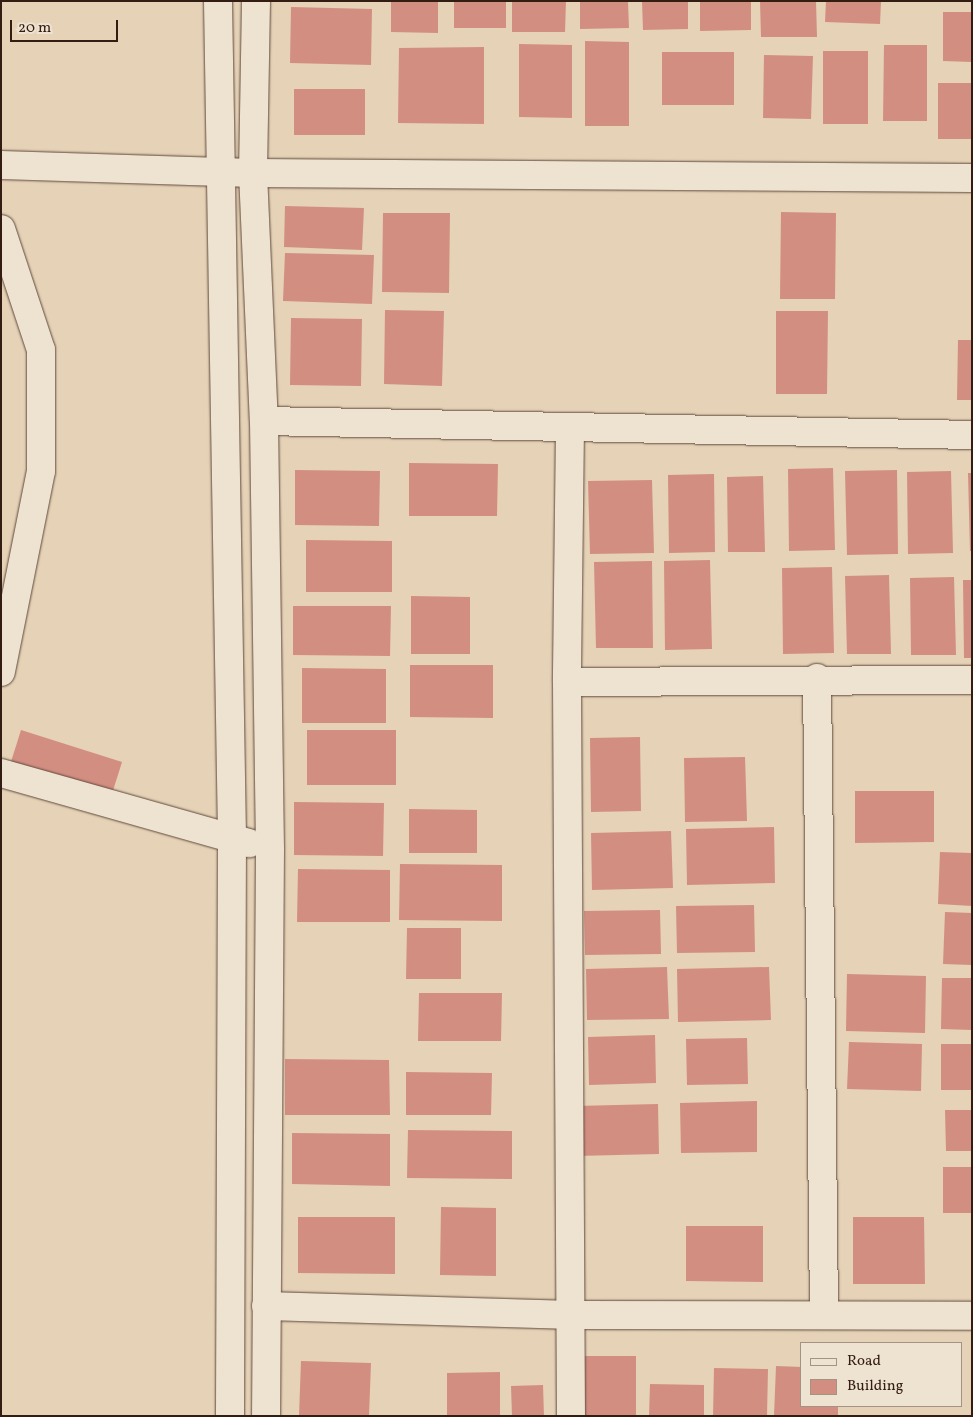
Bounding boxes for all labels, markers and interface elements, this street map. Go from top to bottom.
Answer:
scale bar [12,10,120,42]
text: 20 m [18,18,51,39]
legend [800,1342,963,1407]
text: Road [847,1351,881,1372]
text: Building [847,1376,903,1397]

